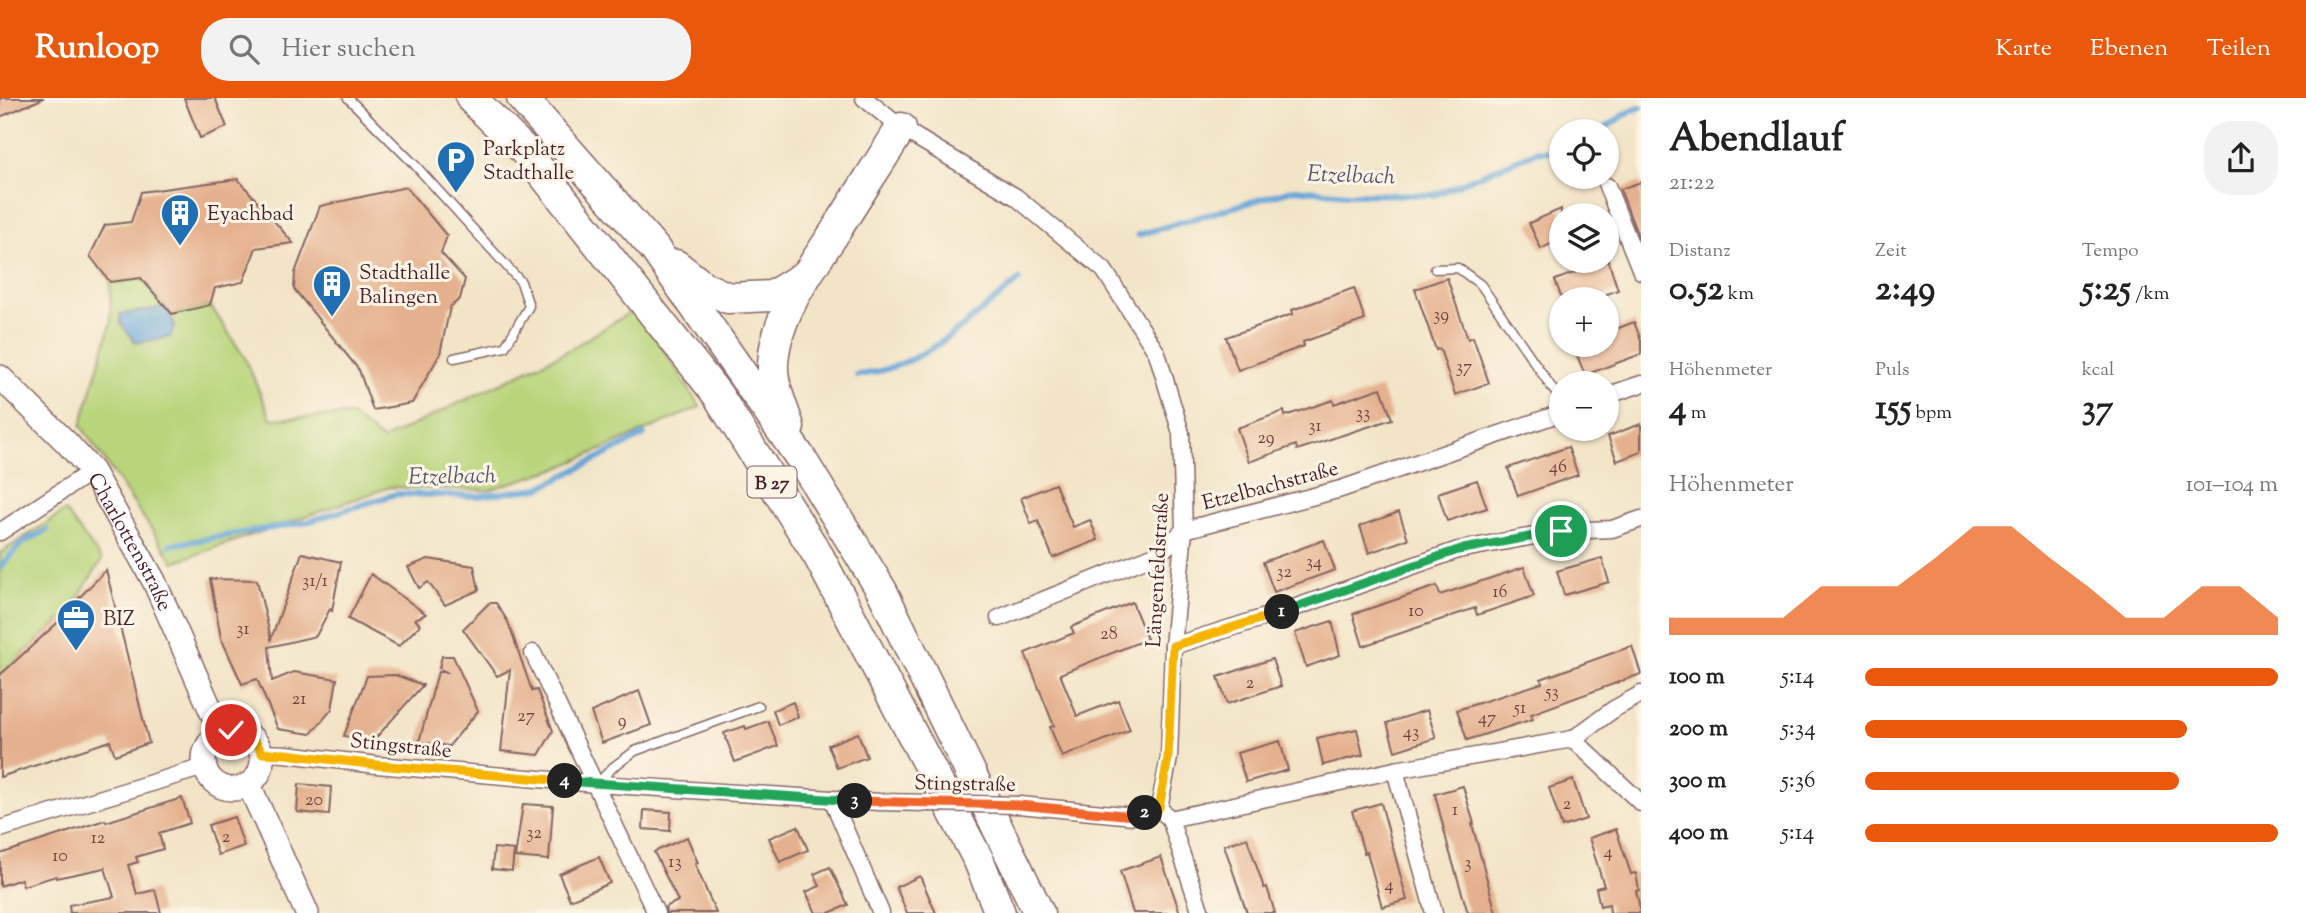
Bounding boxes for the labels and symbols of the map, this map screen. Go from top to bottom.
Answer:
place label: Parkplatz Stadthalle [483,135,574,189]
parking icon: Parkplatz Stadthalle [435,139,477,194]
water label: Etzelbach [1306,158,1396,195]
building icon: Eyachbad [159,192,201,247]
place label: Eyachbad [207,200,294,230]
place label: Stadthalle Balingen [359,259,450,313]
building icon: Stadthalle Balingen [311,263,353,318]
house number: 39 [1433,303,1449,329]
house number: 37 [1456,355,1472,381]
house number: 33 [1356,401,1370,427]
house number: 31 [1308,414,1322,440]
house number: 29 [1257,426,1275,452]
street label: Etzelbachstraße [1199,454,1342,520]
house number: 46 [1549,455,1567,481]
water label: Etzelbach [408,460,496,495]
road number: B 27 [748,466,796,498]
street label: Charlottenstraße [79,468,178,616]
street label: Längenfeldstraße [1140,492,1178,648]
pin [1531,501,1591,561]
house number: 34 [1306,550,1322,576]
house number: 32 [1276,560,1292,586]
house number: 31/1 [302,569,328,595]
house number: 16 [1492,580,1508,606]
pin: 1 [1264,594,1300,630]
office icon: BIZ [55,597,97,652]
house number: 10 [1408,599,1424,625]
place label: BIZ [103,605,135,635]
house number: 31 [236,617,250,643]
house number: 28 [1100,622,1118,648]
house number: 2 [1246,671,1255,697]
house number: 53 [1544,680,1559,706]
house number: 21 [292,687,306,713]
house number: 51 [1513,696,1526,722]
pin [201,700,261,760]
house number: 27 [517,704,535,730]
house number: 47 [1478,706,1496,732]
house number: 9 [618,709,627,735]
house number: 43 [1403,720,1419,746]
street label: Stingstraße [349,727,453,767]
pin: 4 [548,764,582,798]
street label: Stingstraße [914,769,1016,801]
pin: 3 [838,784,872,818]
house number: 20 [305,788,323,814]
house number: 2 [1563,792,1572,818]
pin: 2 [1128,796,1162,830]
house number: 1 [1452,798,1458,824]
house number: 32 [526,821,542,847]
house number: 2 [222,825,231,851]
house number: 12 [91,826,106,852]
house number: 4 [1603,840,1613,866]
house number: 10 [52,844,68,870]
house number: 13 [668,850,682,876]
house number: 3 [1464,851,1472,877]
house number: 4 [1384,873,1394,899]

